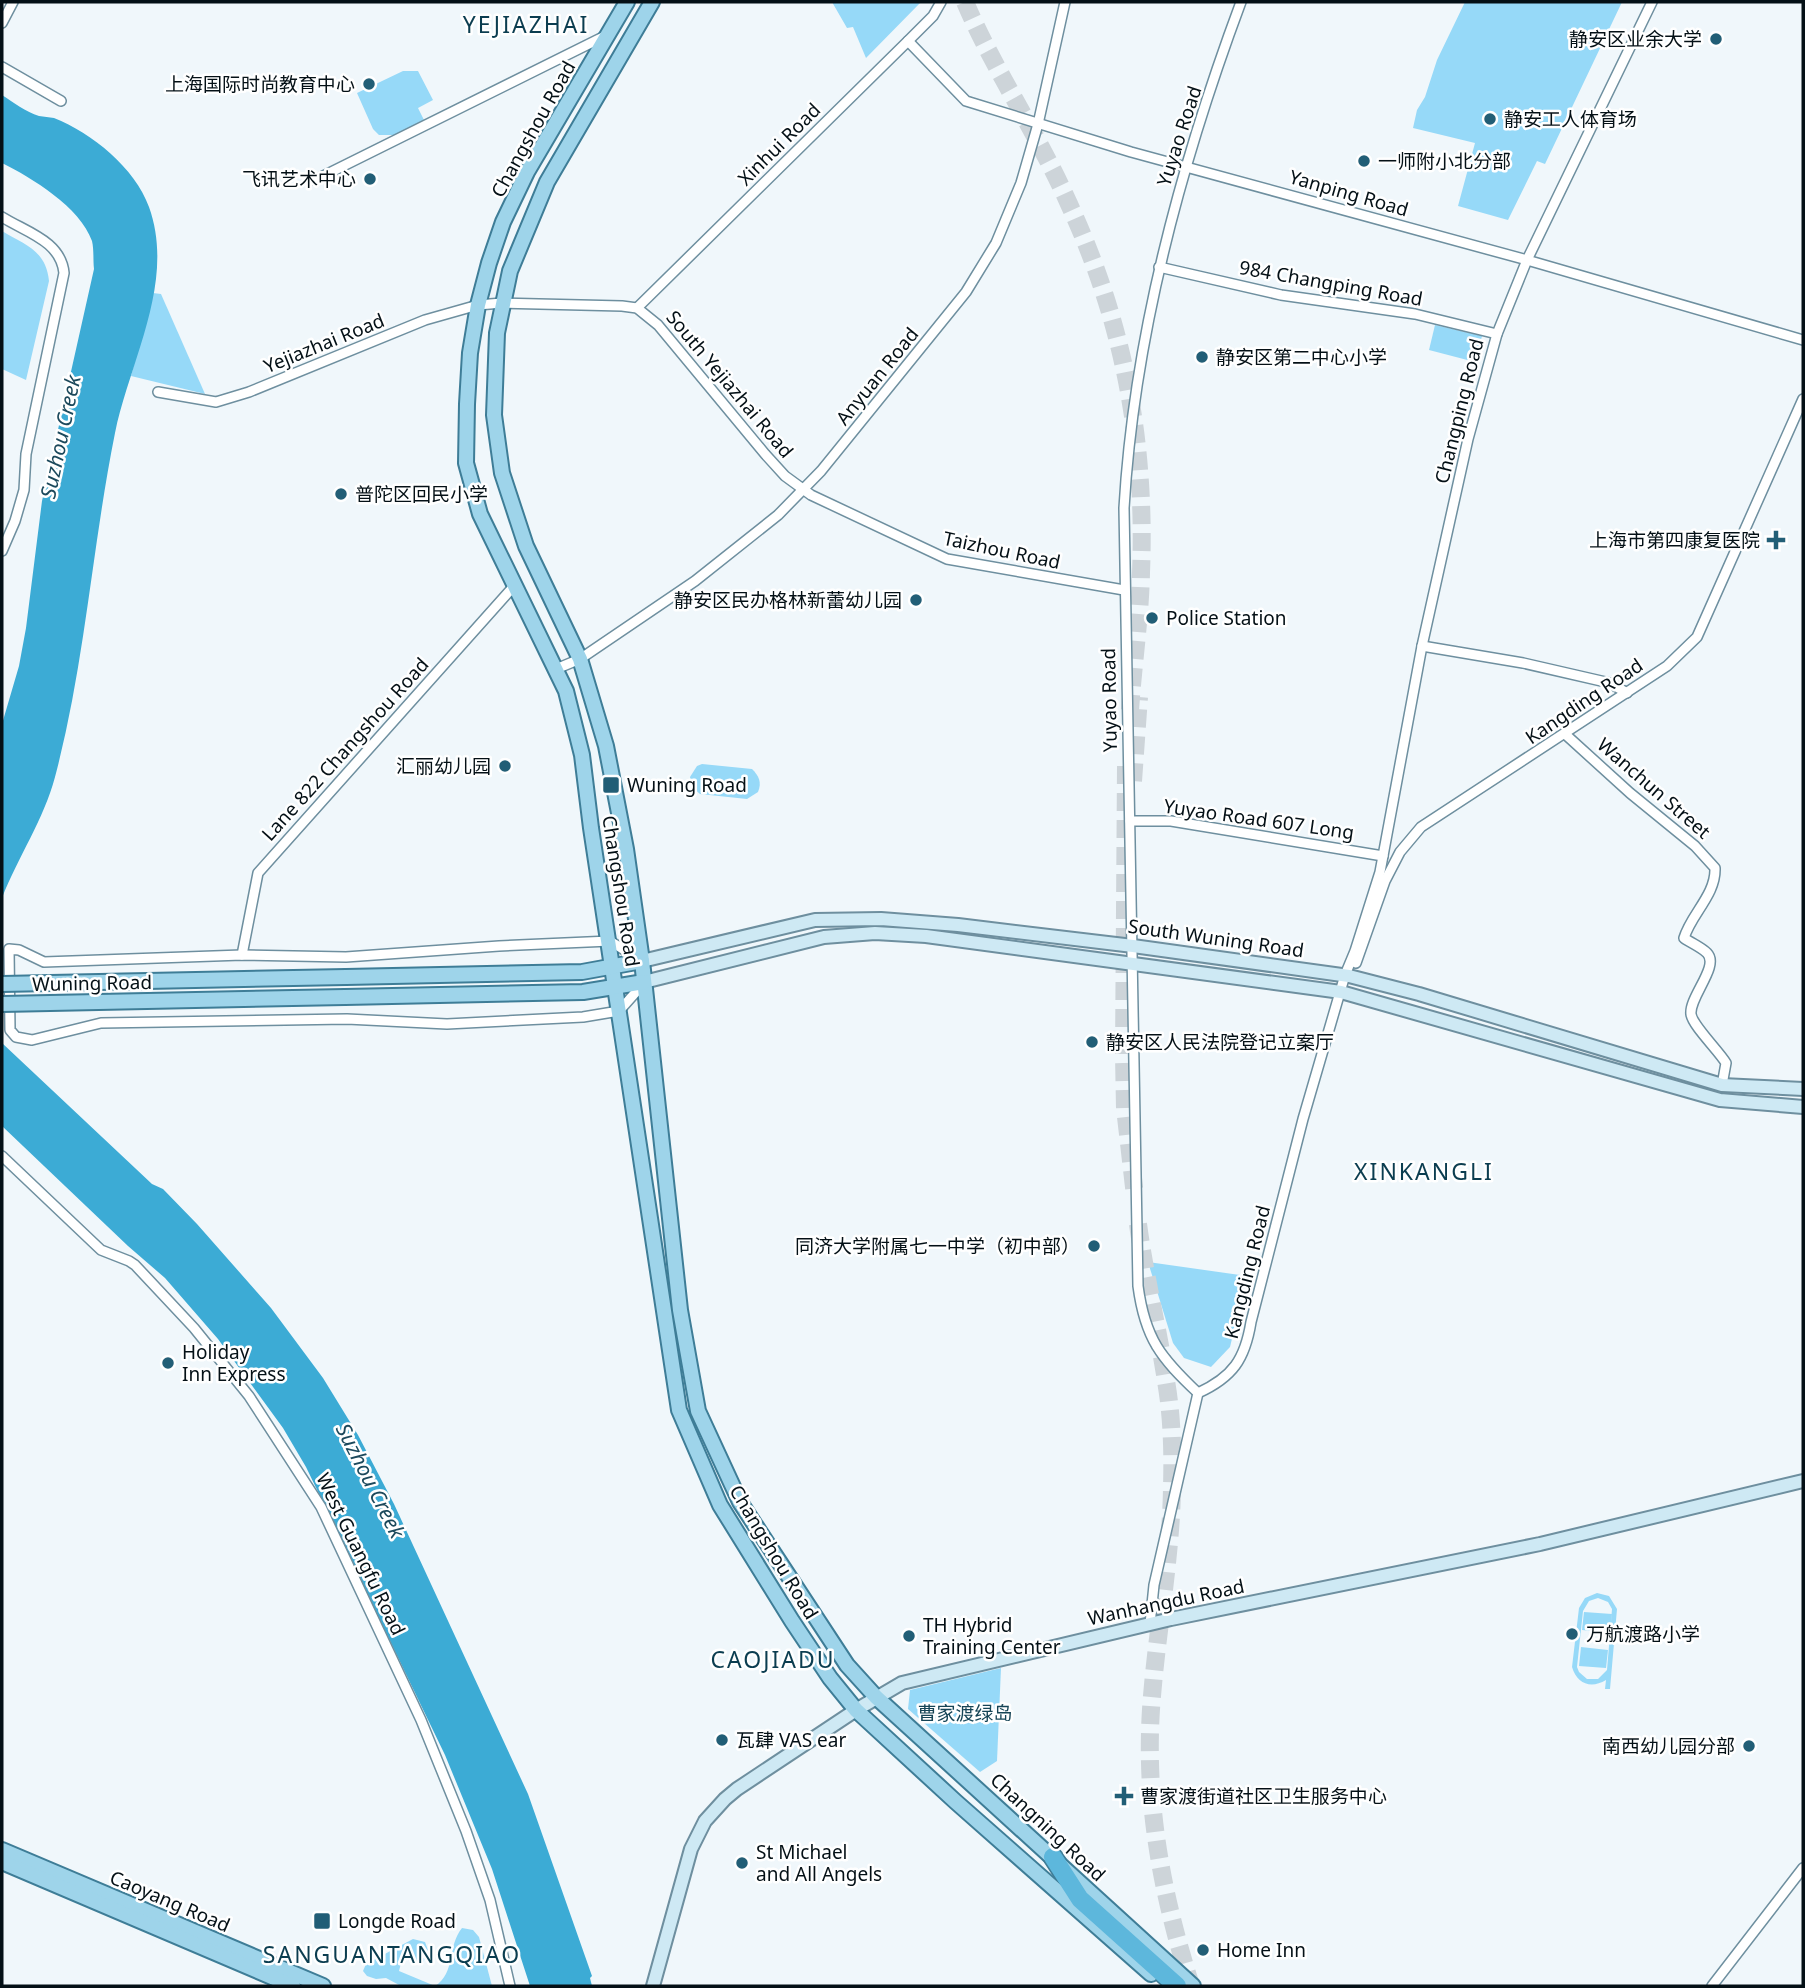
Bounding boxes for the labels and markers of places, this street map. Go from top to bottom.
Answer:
place label: 静安区业余大学 [1569,26,1702,52]
marker: 静安区业余大学 [1708,31,1724,47]
place label: 上海国际时尚教育中心 [165,71,355,97]
marker: 上海国际时尚教育中心 [361,76,377,92]
place label: 静安工人体育场 [1504,106,1637,132]
marker: 静安工人体育场 [1482,111,1498,127]
place label: 一师附小北分部 [1378,148,1511,174]
marker: 一师附小北分部 [1356,153,1372,169]
place label: 飞讯艺术中心 [242,166,356,192]
marker: 飞讯艺术中心 [362,171,378,187]
place label: 静安区第二中心小学 [1216,344,1387,370]
marker: 静安区第二中心小学 [1194,349,1210,365]
place label: 普陀区回民小学 [355,481,488,507]
marker: 普陀区回民小学 [333,486,349,502]
place label: 上海市第四康复医院 [1589,527,1760,553]
marker: 上海市第四康复医院 [1766,530,1786,550]
place label: 静安区民办格林新蕾幼儿园 [674,587,902,613]
marker: 静安区民办格林新蕾幼儿园 [908,592,924,608]
place label: Police Station [1166,605,1287,631]
marker: Police Station [1144,610,1160,626]
place label: 汇丽幼儿园 [396,753,491,779]
marker: 汇丽幼儿园 [497,758,513,774]
place label: Wuning Road [627,772,747,798]
marker: Wuning Road [601,775,621,795]
place label: 静安区人民法院登记立案厅 [1106,1029,1334,1055]
marker: 静安区人民法院登记立案厅 [1084,1034,1100,1050]
place label: 同济大学附属七一中学（初中部） [795,1233,1080,1259]
marker: 同济大学附属七一中学（初中部） [1086,1238,1102,1254]
place label: Holiday Inn Express [182,1339,286,1387]
marker: Holiday Inn Express [160,1355,176,1371]
place label: TH Hybrid Training Center [923,1612,1061,1660]
place label: 万航渡路小学 [1586,1621,1700,1647]
marker: 万航渡路小学 [1564,1626,1580,1642]
marker: TH Hybrid Training Center [901,1628,917,1644]
place label: 瓦肆 VAS ear [736,1727,846,1753]
marker: 瓦肆 VAS ear [714,1732,730,1748]
place label: 南西幼儿园分部 [1602,1733,1735,1759]
marker: 南西幼儿园分部 [1741,1738,1757,1754]
place label: 曹家渡街道社区卫生服务中心 [1140,1783,1387,1809]
marker: 曹家渡街道社区卫生服务中心 [1114,1786,1134,1806]
place label: St Michael and All Angels [756,1839,882,1887]
marker: St Michael and All Angels [734,1855,750,1871]
place label: Longde Road [338,1908,456,1934]
marker: Longde Road [312,1911,332,1931]
place label: Home Inn [1217,1937,1306,1963]
marker: Home Inn [1195,1942,1211,1958]

